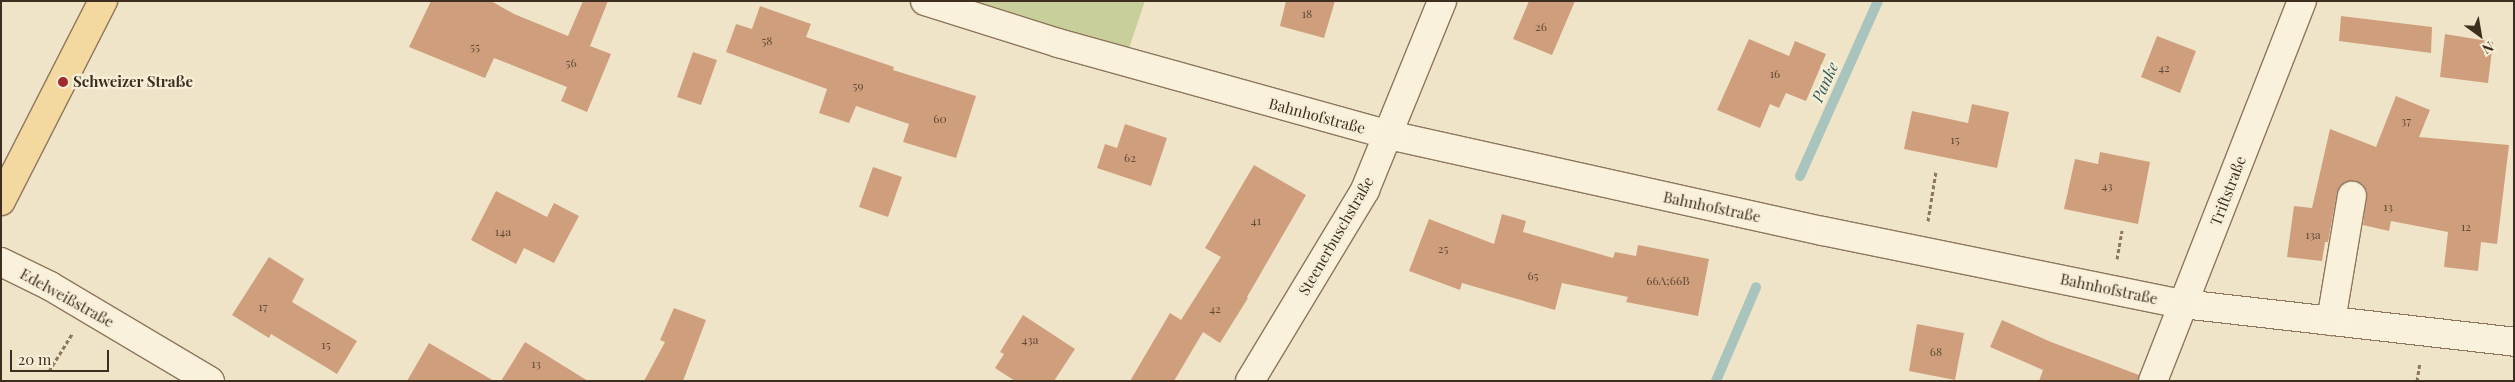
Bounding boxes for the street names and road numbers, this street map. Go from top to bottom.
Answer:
street label: Bahnhofstraße [1267,94,1367,138]
street label: Triftstraße [2206,154,2250,228]
street label: Steenerbuschstraße [1295,173,1377,299]
street label: Bahnhofstraße [1662,188,1762,226]
street label: Edelweißstraße [17,265,117,331]
street label: Bahnhofstraße [2059,270,2159,308]

